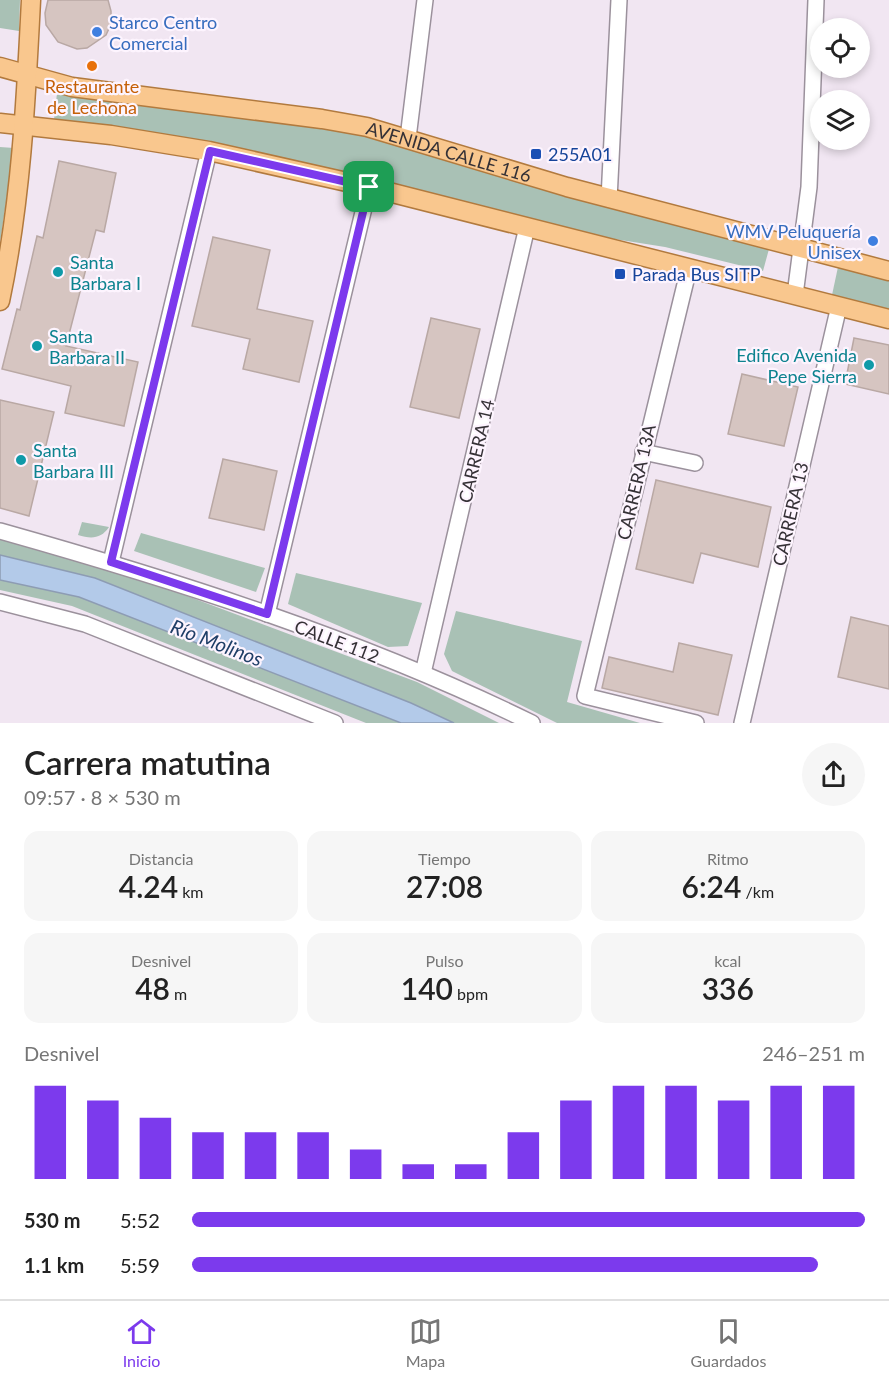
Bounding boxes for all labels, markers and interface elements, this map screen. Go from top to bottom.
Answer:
place label: Starco Centro Comercial [109,11,217,54]
map controls [810,18,870,150]
button: locate [810,18,870,78]
marker: Starco Centro Comercial [90,25,104,39]
marker: Restaurante de Lechona [85,59,99,73]
place label: Restaurante de Lechona [45,75,139,118]
button: layers [810,90,870,150]
street label: AVENIDA CALLE 116 [364,116,534,187]
place label: 255A01 [548,143,612,165]
marker: 255A01 [529,147,543,161]
pin [343,161,394,212]
icon: arrive [352,170,385,203]
place label: WMV Peluquería Unisex [726,220,861,263]
marker: WMV Peluquería Unisex [866,234,880,248]
place label: Santa Barbara I [70,251,141,294]
place label: Parada Bus SITP [632,263,761,285]
marker: Santa Barbara I [51,265,65,279]
marker: Parada Bus SITP [613,267,627,281]
place label: Santa Barbara II [49,325,125,368]
marker: Santa Barbara II [30,339,44,353]
place label: Edifico Avenida Pepe Sierra [736,344,857,387]
marker: Edifico Avenida Pepe Sierra [862,358,876,372]
street label: CARRERA 14 [453,397,499,505]
street label: CARRERA 13A [612,421,660,542]
place label: Santa Barbara III [33,439,114,482]
marker: Santa Barbara III [14,453,28,467]
street label: CARRERA 13 [767,460,813,568]
water label: Río Molinos [168,613,266,671]
street label: CALLE 112 [291,615,383,667]
text: Carrera matutina [24,742,271,782]
button: share [802,743,865,806]
text: 09:57 · 8 × 530 m [24,785,181,809]
text: Distancia [129,849,194,868]
text: Tiempo [418,849,471,868]
text: Ritmo [707,849,749,868]
text: 4.24 [119,868,178,904]
text: 27:08 [406,868,483,904]
text: 6:24 [682,868,741,904]
text: km [178,882,204,901]
text: /km [741,882,774,901]
text: Desnivel [131,951,191,970]
text: Pulso [425,951,464,970]
text: kcal [714,951,741,970]
text: 48 [135,970,170,1006]
text: 140 [401,970,453,1006]
text: 336 [702,970,754,1006]
text: m [170,984,187,1003]
text: bpm [453,984,488,1003]
text: Desnivel [24,1041,100,1065]
text: 246–251 m [762,1041,865,1065]
text: 530 m [24,1208,80,1232]
text: 5:52 [120,1208,160,1232]
text: 1.1 km [24,1253,84,1277]
text: 5:59 [120,1253,160,1277]
tab: Inicio [123,1315,160,1370]
tab: Mapa [406,1315,445,1370]
tab: Guardados [691,1315,766,1370]

